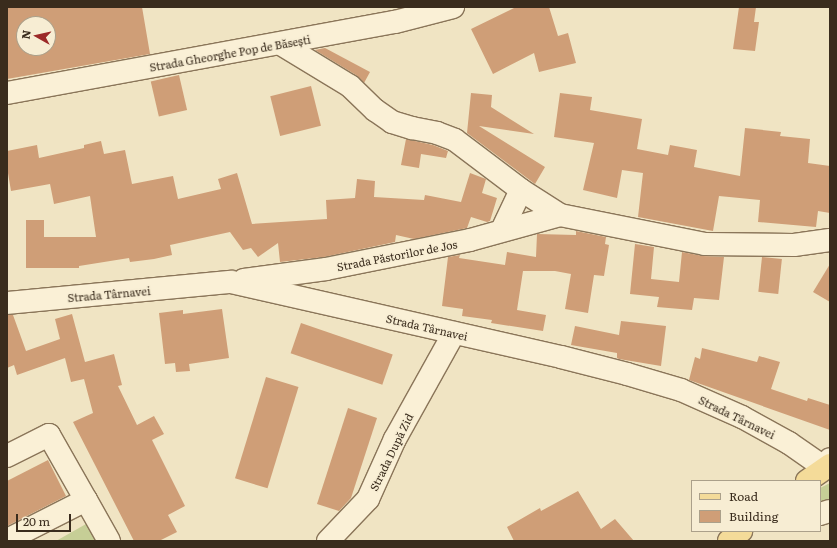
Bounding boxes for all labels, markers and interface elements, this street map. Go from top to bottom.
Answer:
north arrow [16,16,56,56]
text: N [17,29,34,40]
street label: Strada Gheorghe Pop de Băsești [148,32,312,74]
street label: Strada Păstorilor de Jos [336,237,458,273]
street label: Strada Târnavei [67,284,151,304]
street label: Strada Târnavei [385,311,469,343]
street label: Strada Târnavei [697,393,777,441]
street label: Strada După Zid [367,411,415,493]
legend [691,480,821,532]
text: Road [729,487,758,505]
scale bar [18,506,73,532]
text: Building [729,507,778,525]
text: 20 m [23,512,50,530]

